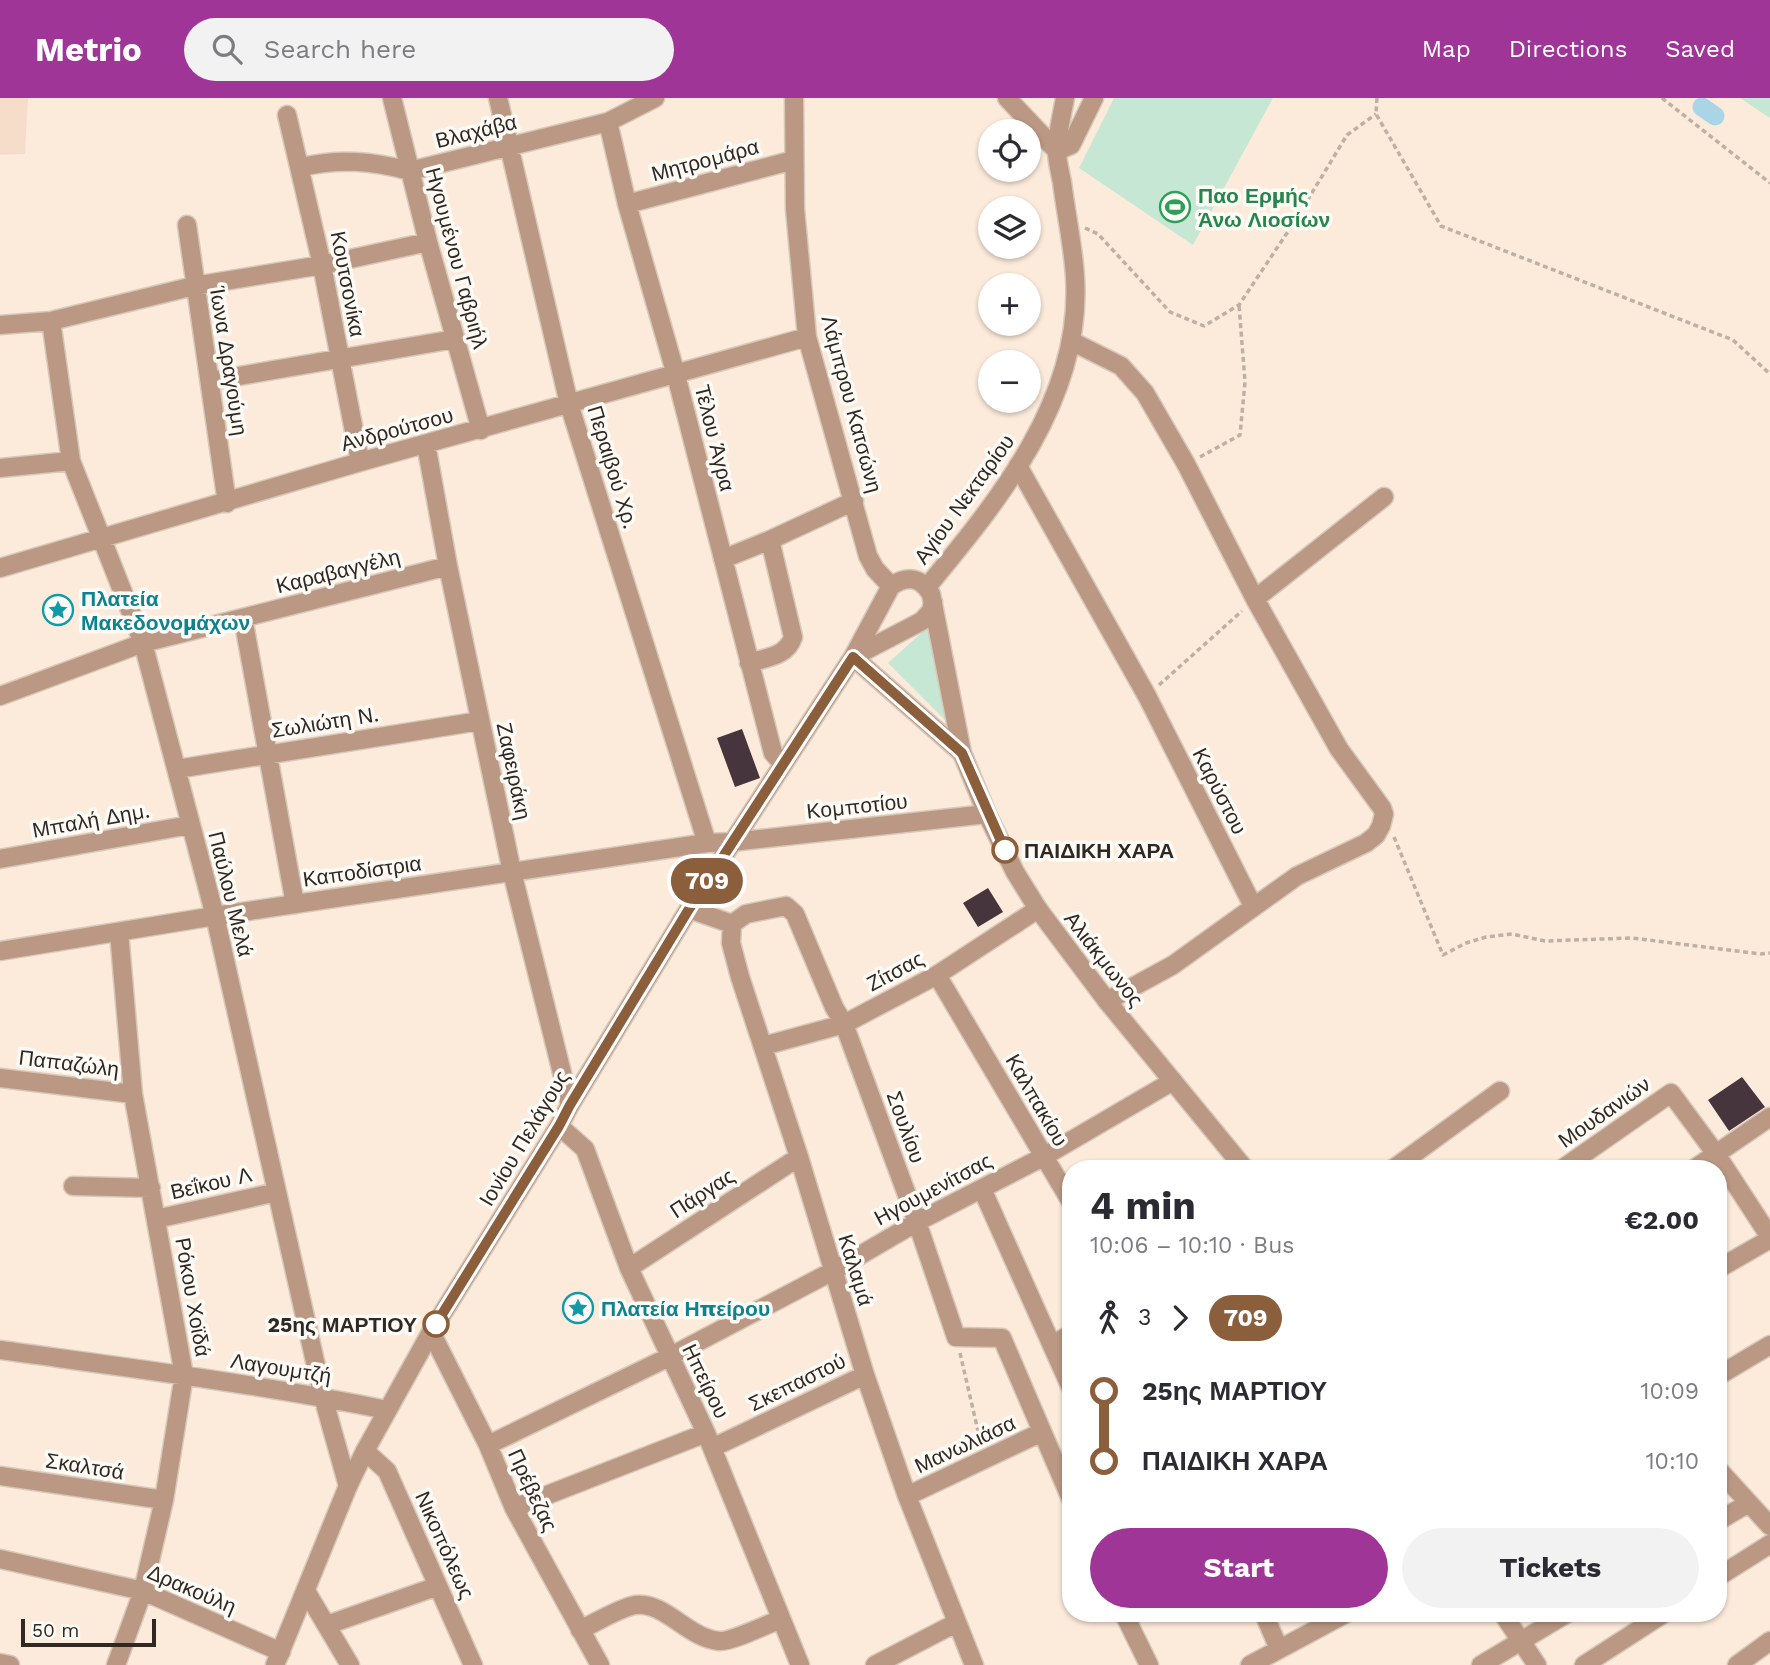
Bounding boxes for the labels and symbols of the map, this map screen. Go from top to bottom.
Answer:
street label: Βλαχάβα [433,109,519,153]
street label: Μητρομάρα [648,134,762,186]
street label: Ηγουμένου Γαβριήλ [421,165,493,352]
place label: Παο Ερμής Άνω Λιοσίων [1198,183,1330,232]
sports icon: Παο Ερμής Άνω Λιοσίων [1158,190,1192,224]
street label: Κουτσονίκα [326,229,370,339]
street label: Ίωνα Δραγούμη [205,284,253,437]
street label: Λάμπρου Κατσώνη [816,313,888,495]
street label: Τέλου Άγρα [690,382,740,494]
street label: Ανδρούτσου [338,402,456,456]
street label: Περαιβού Χρ. [582,403,644,531]
street label: Αγίου Νεκταρίου [909,429,1019,569]
street label: Καραβαγγέλη [273,544,403,598]
place label: Πλατεία Μακεδονομάχων [81,586,250,635]
place icon: Πλατεία Μακεδονομάχων [41,593,75,627]
street label: Σωλιώτη Ν. [270,701,380,743]
street label: Ζαφειράκη [491,720,537,822]
street label: Καρύστου [1188,744,1252,838]
street label: Κομποτίου [805,788,909,824]
street label: Μπαλή Δημ. [30,797,152,843]
street label: Παύλου Μελά [203,829,259,959]
marker: ΠΑΙΔΙΚΗ ΧΑΡΑ [992,837,1018,863]
place label: ΠΑΙΔΙΚΗ ΧΑΡΑ [1024,838,1174,863]
street label: Καποδίστρια [301,850,423,892]
line badge: 709 [667,858,747,904]
street label: Αλιάκμωνος [1059,907,1149,1011]
street label: Ζίτσας [862,946,928,996]
street label: Παπαζώλη [17,1044,121,1082]
street label: Καλπακίου [1001,1049,1073,1151]
street label: Ιονίου Πελάγους [474,1066,574,1210]
street label: Μουδανιών [1553,1071,1655,1153]
street label: Σουλίου [882,1088,930,1166]
street label: Ηγουμενίτσας [870,1148,996,1230]
street label: Βεΐκου Λ [168,1162,254,1204]
street label: Πάργας [665,1163,739,1223]
street label: Καλαμά [833,1231,879,1309]
street label: Ρόκου Χοϊδά [170,1236,216,1358]
place icon: Πλατεία Ηπείρου [561,1291,595,1325]
place label: Πλατεία Ηπείρου [601,1296,770,1321]
marker: 25ης ΜΑΡΤΙΟΥ [423,1311,449,1337]
place label: 25ης ΜΑΡΤΙΟΥ [267,1312,417,1337]
street label: Ηπείρου [677,1340,735,1422]
street label: Λαγουμτζή [229,1348,333,1388]
street label: Σκεπαστού [745,1348,849,1416]
street label: Μανωλιάσα [911,1410,1019,1478]
street label: Πρέβεζας [503,1445,563,1535]
street label: Σκαλτσά [44,1447,126,1485]
street label: Νικοπόλεως [410,1487,480,1603]
street label: Δρακούλη [144,1559,240,1619]
scale bar [21,1616,156,1648]

